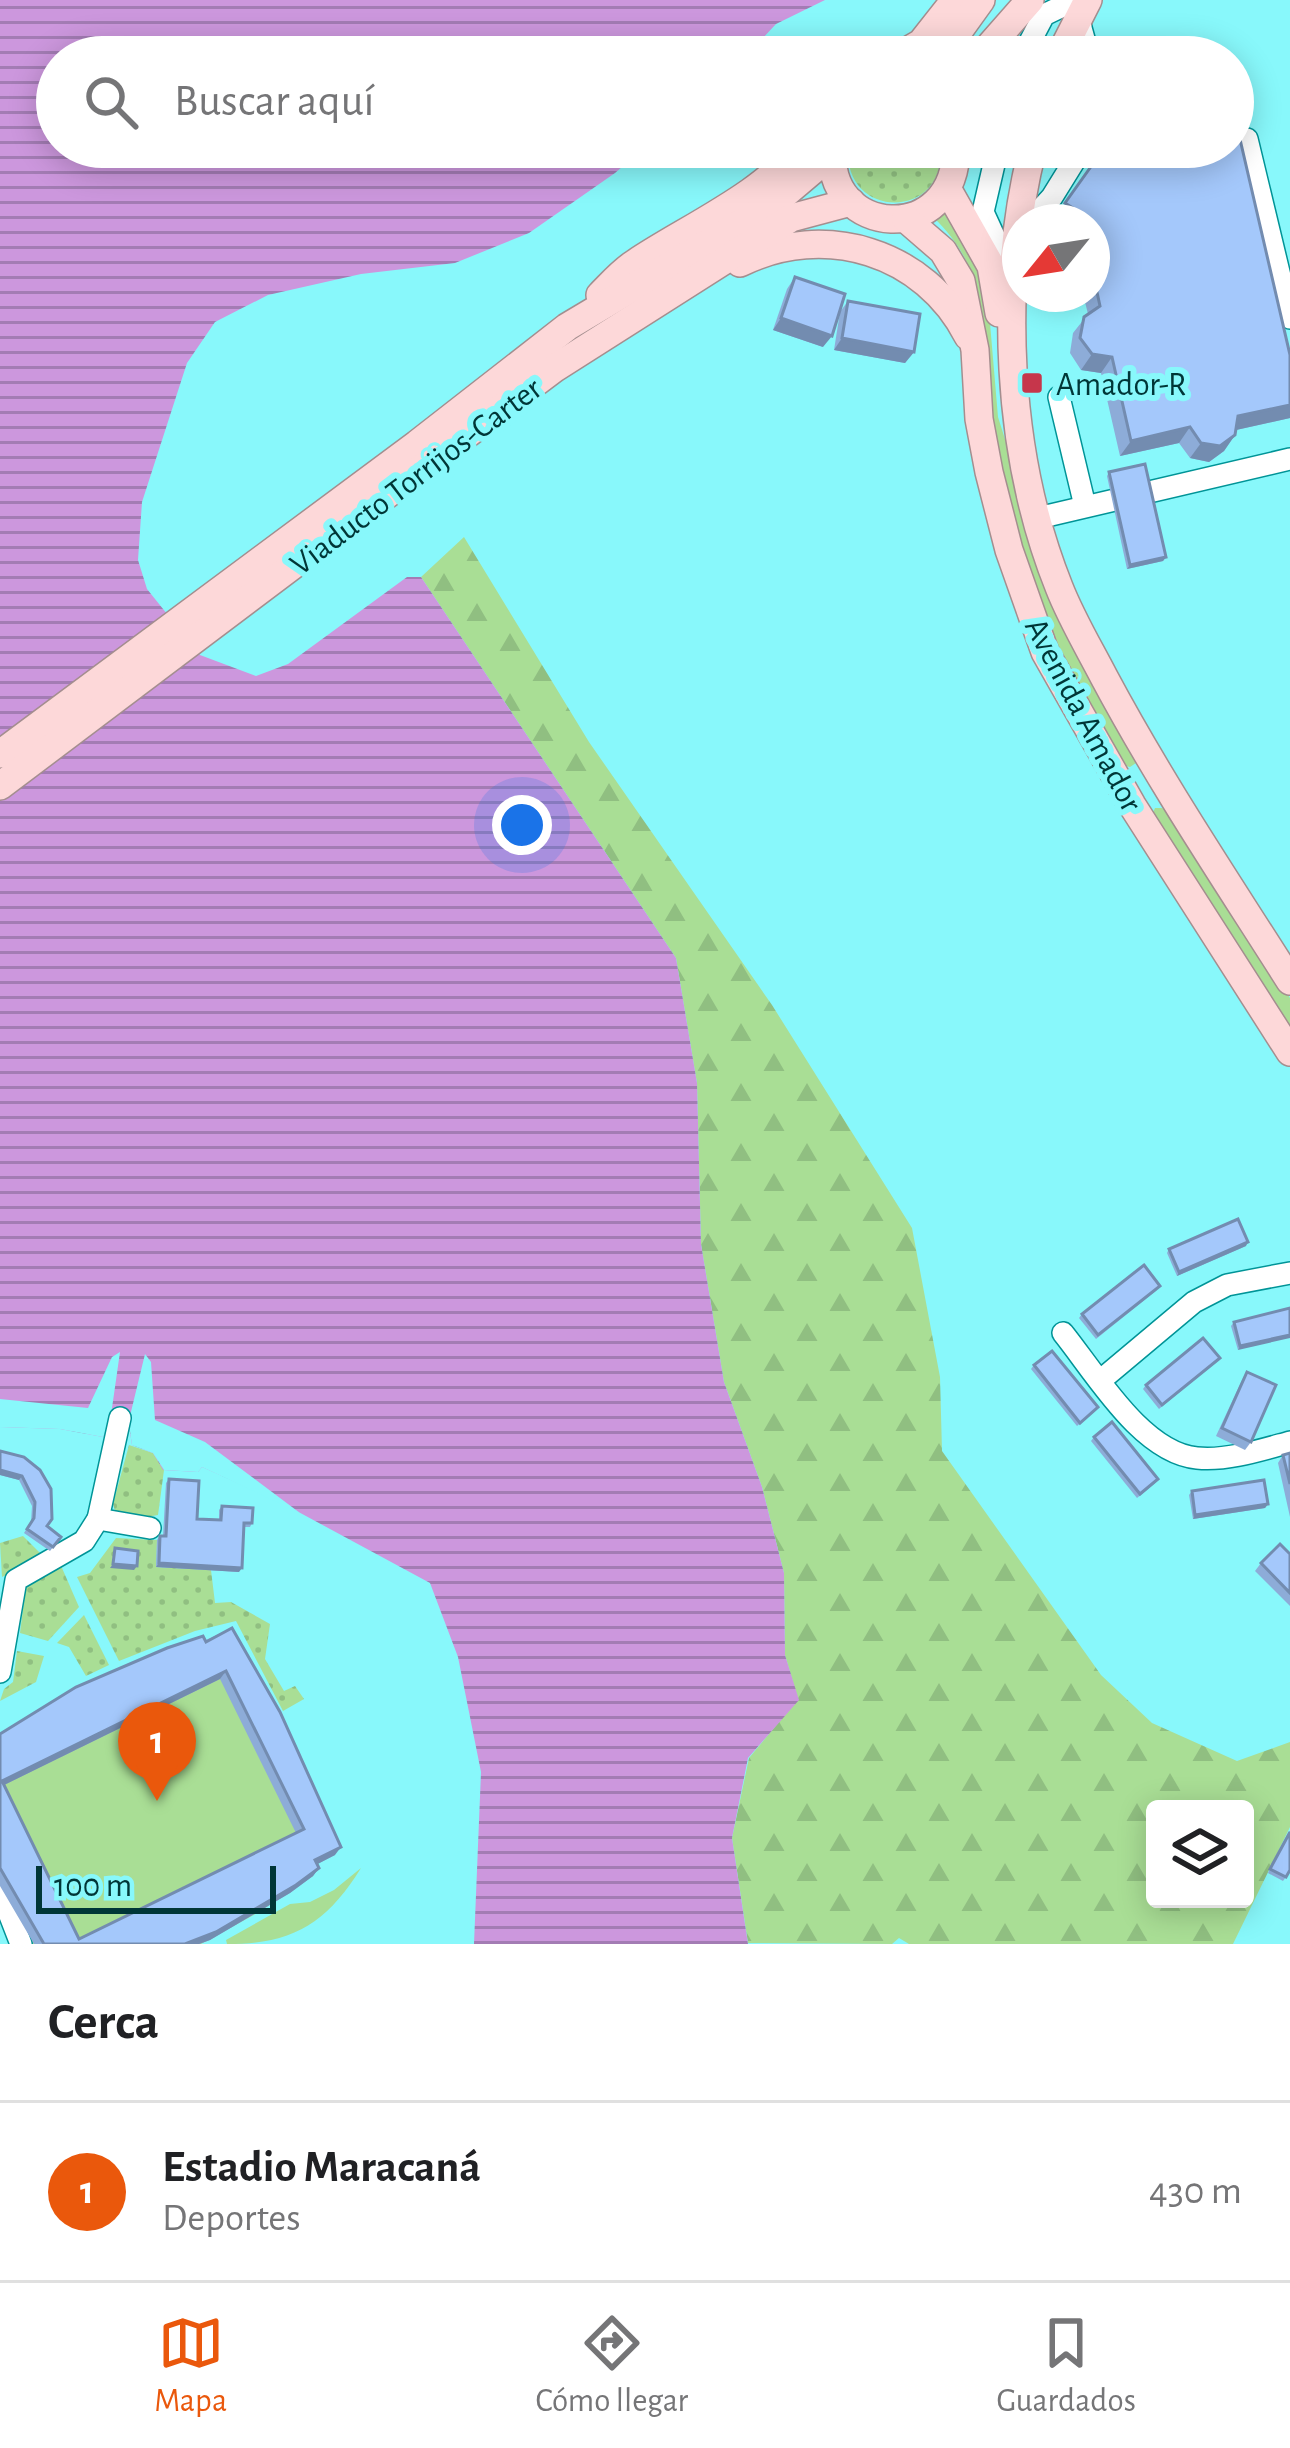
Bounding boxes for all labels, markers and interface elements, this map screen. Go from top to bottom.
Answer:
search box [36,36,1254,168]
icon: search [78,69,144,135]
text: Buscar aquí [174,79,374,124]
north arrow [1002,204,1110,312]
place label: Amador-R [1056,369,1186,402]
marker: Amador-R [1019,370,1045,396]
street label: Viaducto Torrijos-Carter [285,372,549,582]
street label: Avenida Amador [1018,613,1148,818]
your location [492,795,552,855]
pin: 1 [118,1702,196,1801]
map controls [1146,1800,1254,1908]
button: layers [1146,1800,1254,1908]
scale bar [36,1860,276,1913]
text: 100 m [54,1870,132,1903]
text: Cerca [48,1997,159,2048]
text: Estadio Maracaná [162,2145,481,2190]
text: 1 [80,2172,94,2211]
text: 430 m [1149,2172,1242,2211]
text: Deportes [162,2199,301,2238]
tab: Mapa [154,2310,227,2422]
tab: Cómo llegar [535,2310,688,2422]
tab: Guardados [997,2310,1136,2422]

